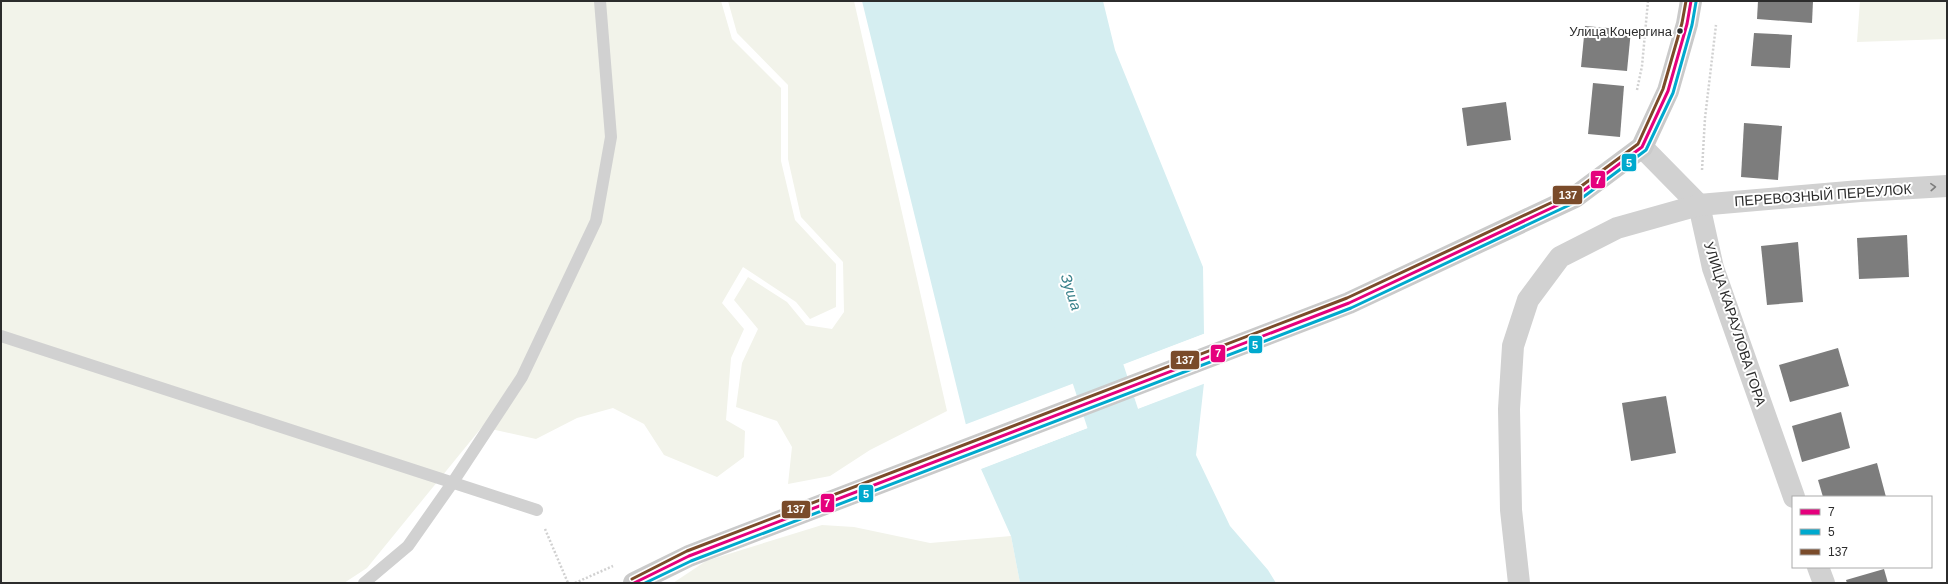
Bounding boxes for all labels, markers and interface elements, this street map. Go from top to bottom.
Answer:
place label: Улица Кочергина [1569,24,1673,39]
marker: Улица Кочергина [1675,26,1685,36]
line badge: 5 [1621,153,1637,172]
text: 5 [1626,157,1632,169]
line badge: 7 [1590,170,1606,189]
text: 7 [1595,174,1601,186]
street label: ПЕРЕВОЗНЫЙ ПЕРЕУЛОК [1734,180,1913,209]
one-way arrow [1930,183,1936,191]
line badge: 137 [1552,185,1583,205]
text: 137 [1559,189,1577,201]
street label: УЛИЦА КАРАУЛОВА ГОРА [1701,240,1769,409]
water label: Зуша [1058,271,1085,312]
line badge: 5 [1248,335,1263,354]
text: 5 [1252,339,1258,351]
line badge: 7 [1210,344,1226,363]
text: 7 [1215,347,1221,359]
line badge: 137 [1170,350,1200,370]
text: 137 [1176,354,1194,366]
line badge: 5 [858,484,874,503]
text: 5 [863,488,869,500]
line badge: 7 [820,493,835,513]
legend [1792,496,1932,568]
text: 7 [824,497,830,509]
line badge: 137 [781,500,811,519]
text: 137 [787,503,805,515]
text: 7 [1828,505,1835,519]
text: 5 [1828,525,1835,539]
text: 137 [1828,545,1848,559]

